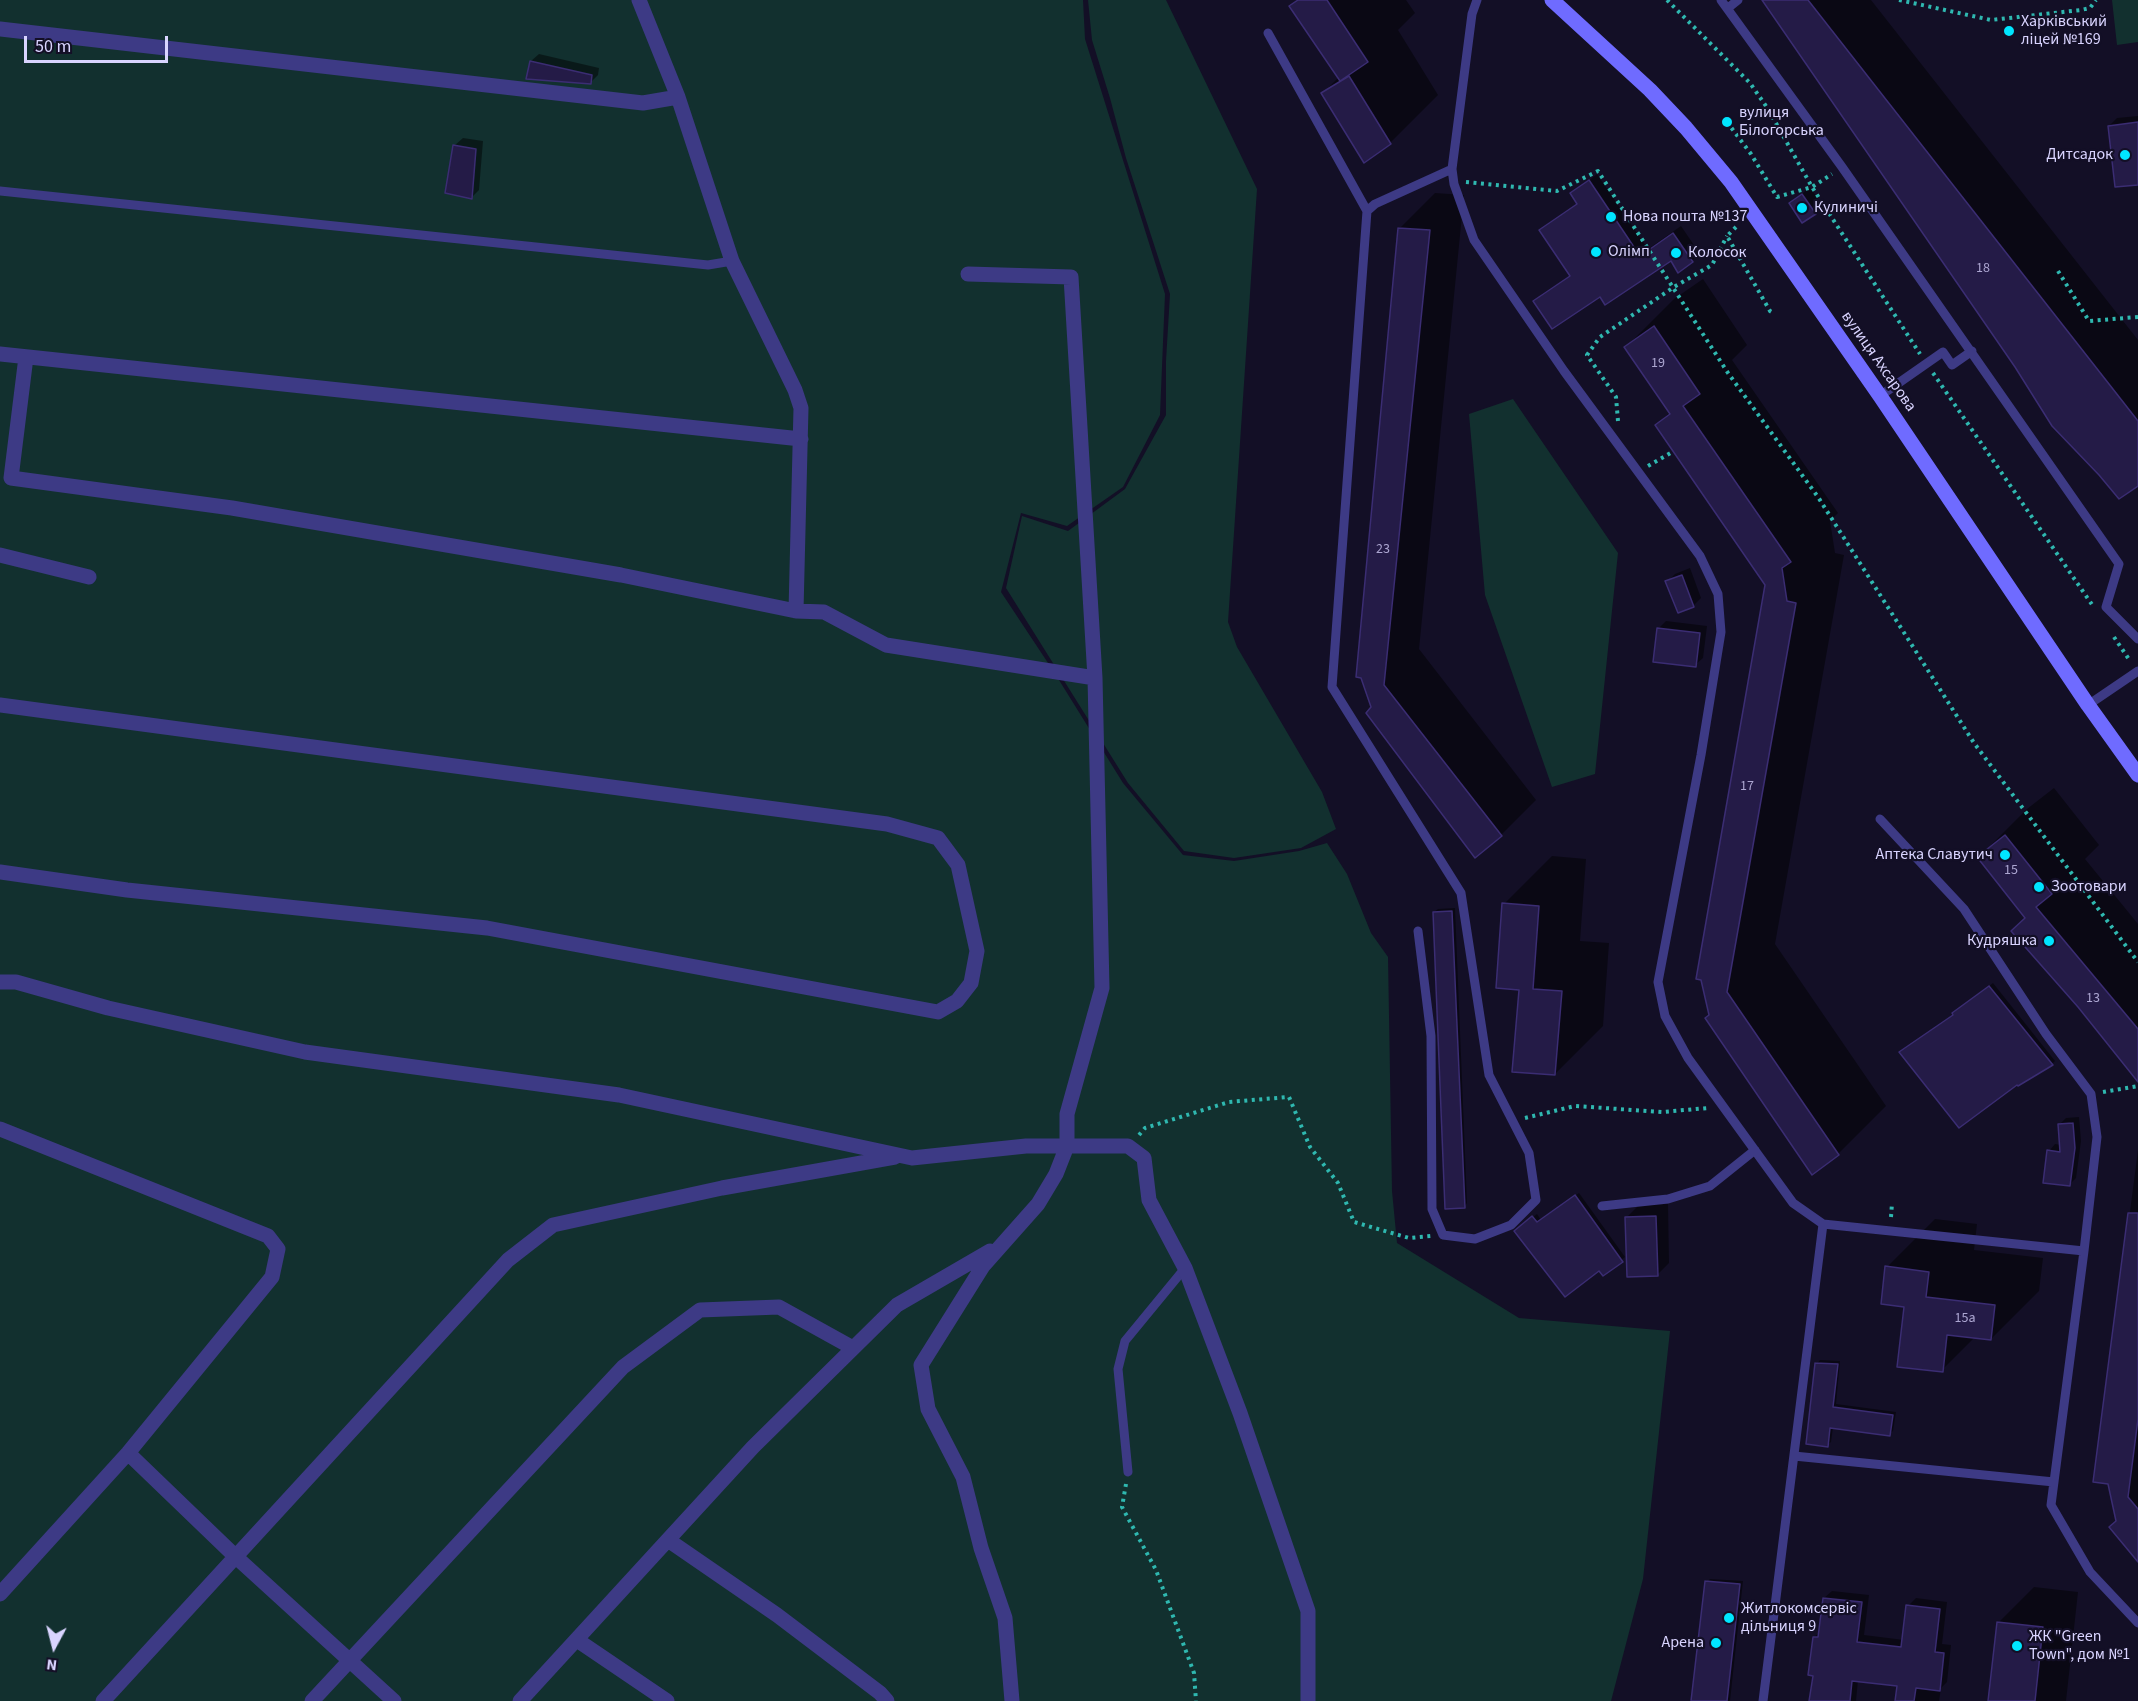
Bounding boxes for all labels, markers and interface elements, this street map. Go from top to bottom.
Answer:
place label: Харківський ліцей №169 [2021,12,2107,50]
scale bar [27,24,171,62]
marker: Харківський ліцей №169 [2002,24,2016,38]
text: 50 m [35,34,71,59]
place label: вулиця Білогорська [1739,103,1824,141]
marker: вулиця Білогорська [1720,115,1734,129]
place label: Дитсадок [2046,145,2113,165]
marker: Дитсадок [2118,148,2132,162]
place label: Кулиничі [1814,198,1878,218]
marker: Кулиничі [1795,201,1809,215]
place label: Нова пошта №137 [1623,207,1747,227]
marker: Нова пошта №137 [1604,210,1618,224]
place label: Олімп [1608,242,1650,262]
place label: Колосок [1688,243,1747,263]
marker: Олімп [1589,245,1603,259]
marker: Колосок [1669,246,1683,260]
house number: 18 [1976,261,1990,277]
street label: вулиця Ахсарова [1836,308,1920,416]
house number: 19 [1651,356,1665,372]
house number: 23 [1376,542,1390,558]
house number: 17 [1740,779,1754,795]
place label: Аптека Славутич [1876,845,1993,865]
marker: Аптека Славутич [1998,848,2012,862]
house number: 15 [2004,863,2018,879]
place label: Зоотовари [2051,877,2127,897]
marker: Зоотовари [2032,880,2046,894]
place label: Кудряшка [1967,931,2037,951]
marker: Кудряшка [2042,934,2056,948]
house number: 13 [2086,991,2100,1007]
house number: 15а [1955,1311,1975,1327]
place label: Житлокомсервіс дільниця 9 [1741,1599,1857,1637]
marker: Житлокомсервіс дільниця 9 [1722,1611,1736,1625]
north arrow [24,1617,84,1677]
place label: ЖК "Green Town", дом №1 [2029,1627,2130,1665]
place label: Арена [1661,1633,1704,1653]
marker: Арена [1709,1636,1723,1650]
marker: ЖК "Green Town", дом №1 [2010,1639,2024,1653]
text: N [45,1653,58,1676]

